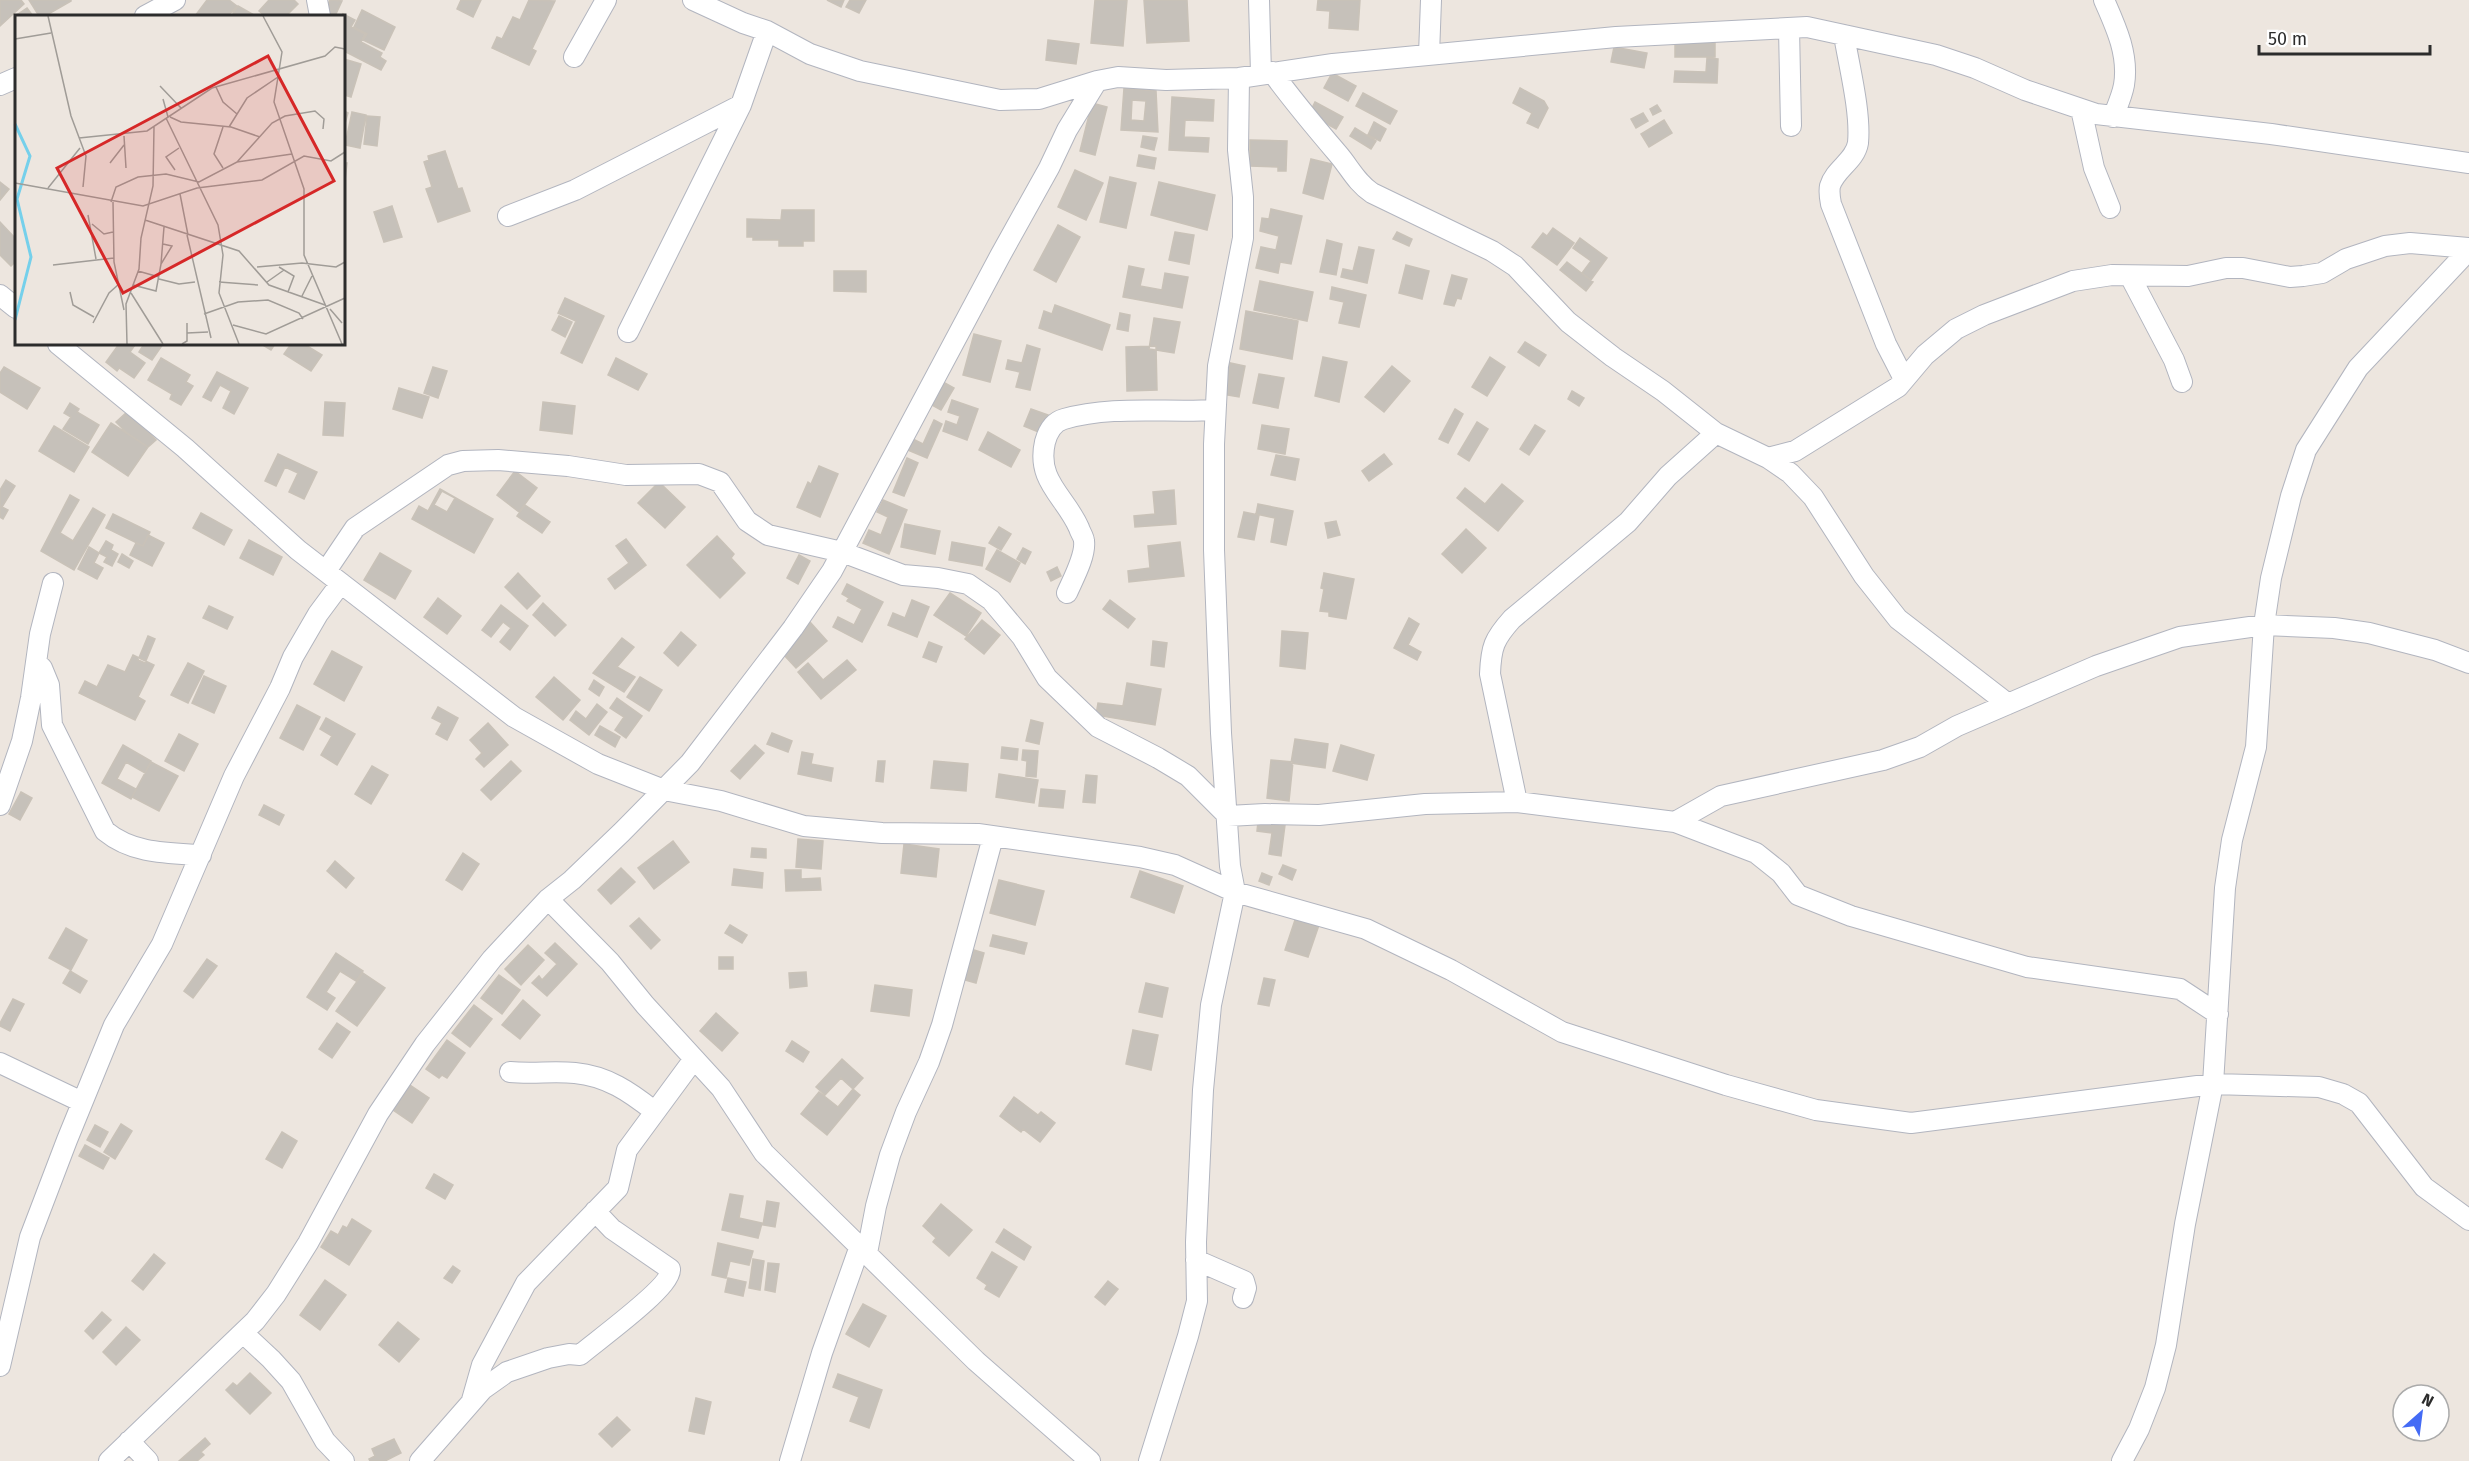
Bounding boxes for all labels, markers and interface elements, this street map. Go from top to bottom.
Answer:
inset map [15,15,345,345]
scale bar [2259,18,2430,56]
text: 50 m [2268,28,2307,50]
north arrow [2391,1383,2451,1443]
text: N [2419,1389,2437,1411]

